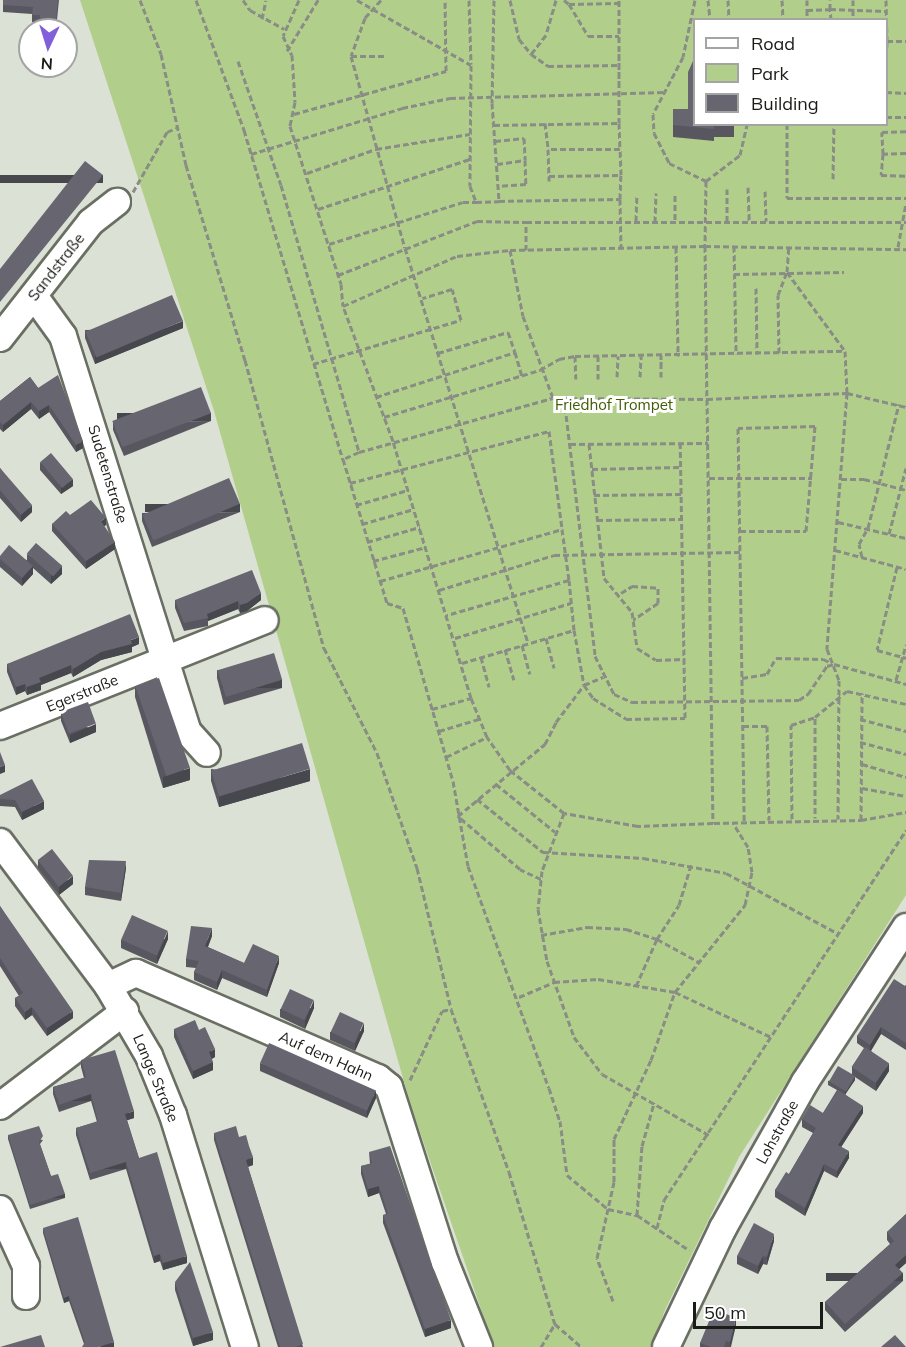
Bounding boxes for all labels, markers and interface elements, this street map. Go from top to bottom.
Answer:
north arrow [18,18,78,78]
legend [693,18,888,126]
text: Road [751,32,795,55]
text: N [40,54,54,74]
text: Park [751,62,789,85]
text: Building [751,92,819,115]
street label: Sandstraße [24,230,88,304]
park label: Friedhof Trompet [555,396,673,414]
street label: Sudetenstraße [84,423,132,525]
street label: Egerstraße [43,670,121,716]
street label: Auf dem Hahn [276,1027,376,1085]
street label: Lange Straße [129,1031,183,1125]
street label: Lohstraße [752,1097,802,1167]
scale bar [696,1290,826,1328]
text: 50 m [704,1301,746,1324]

